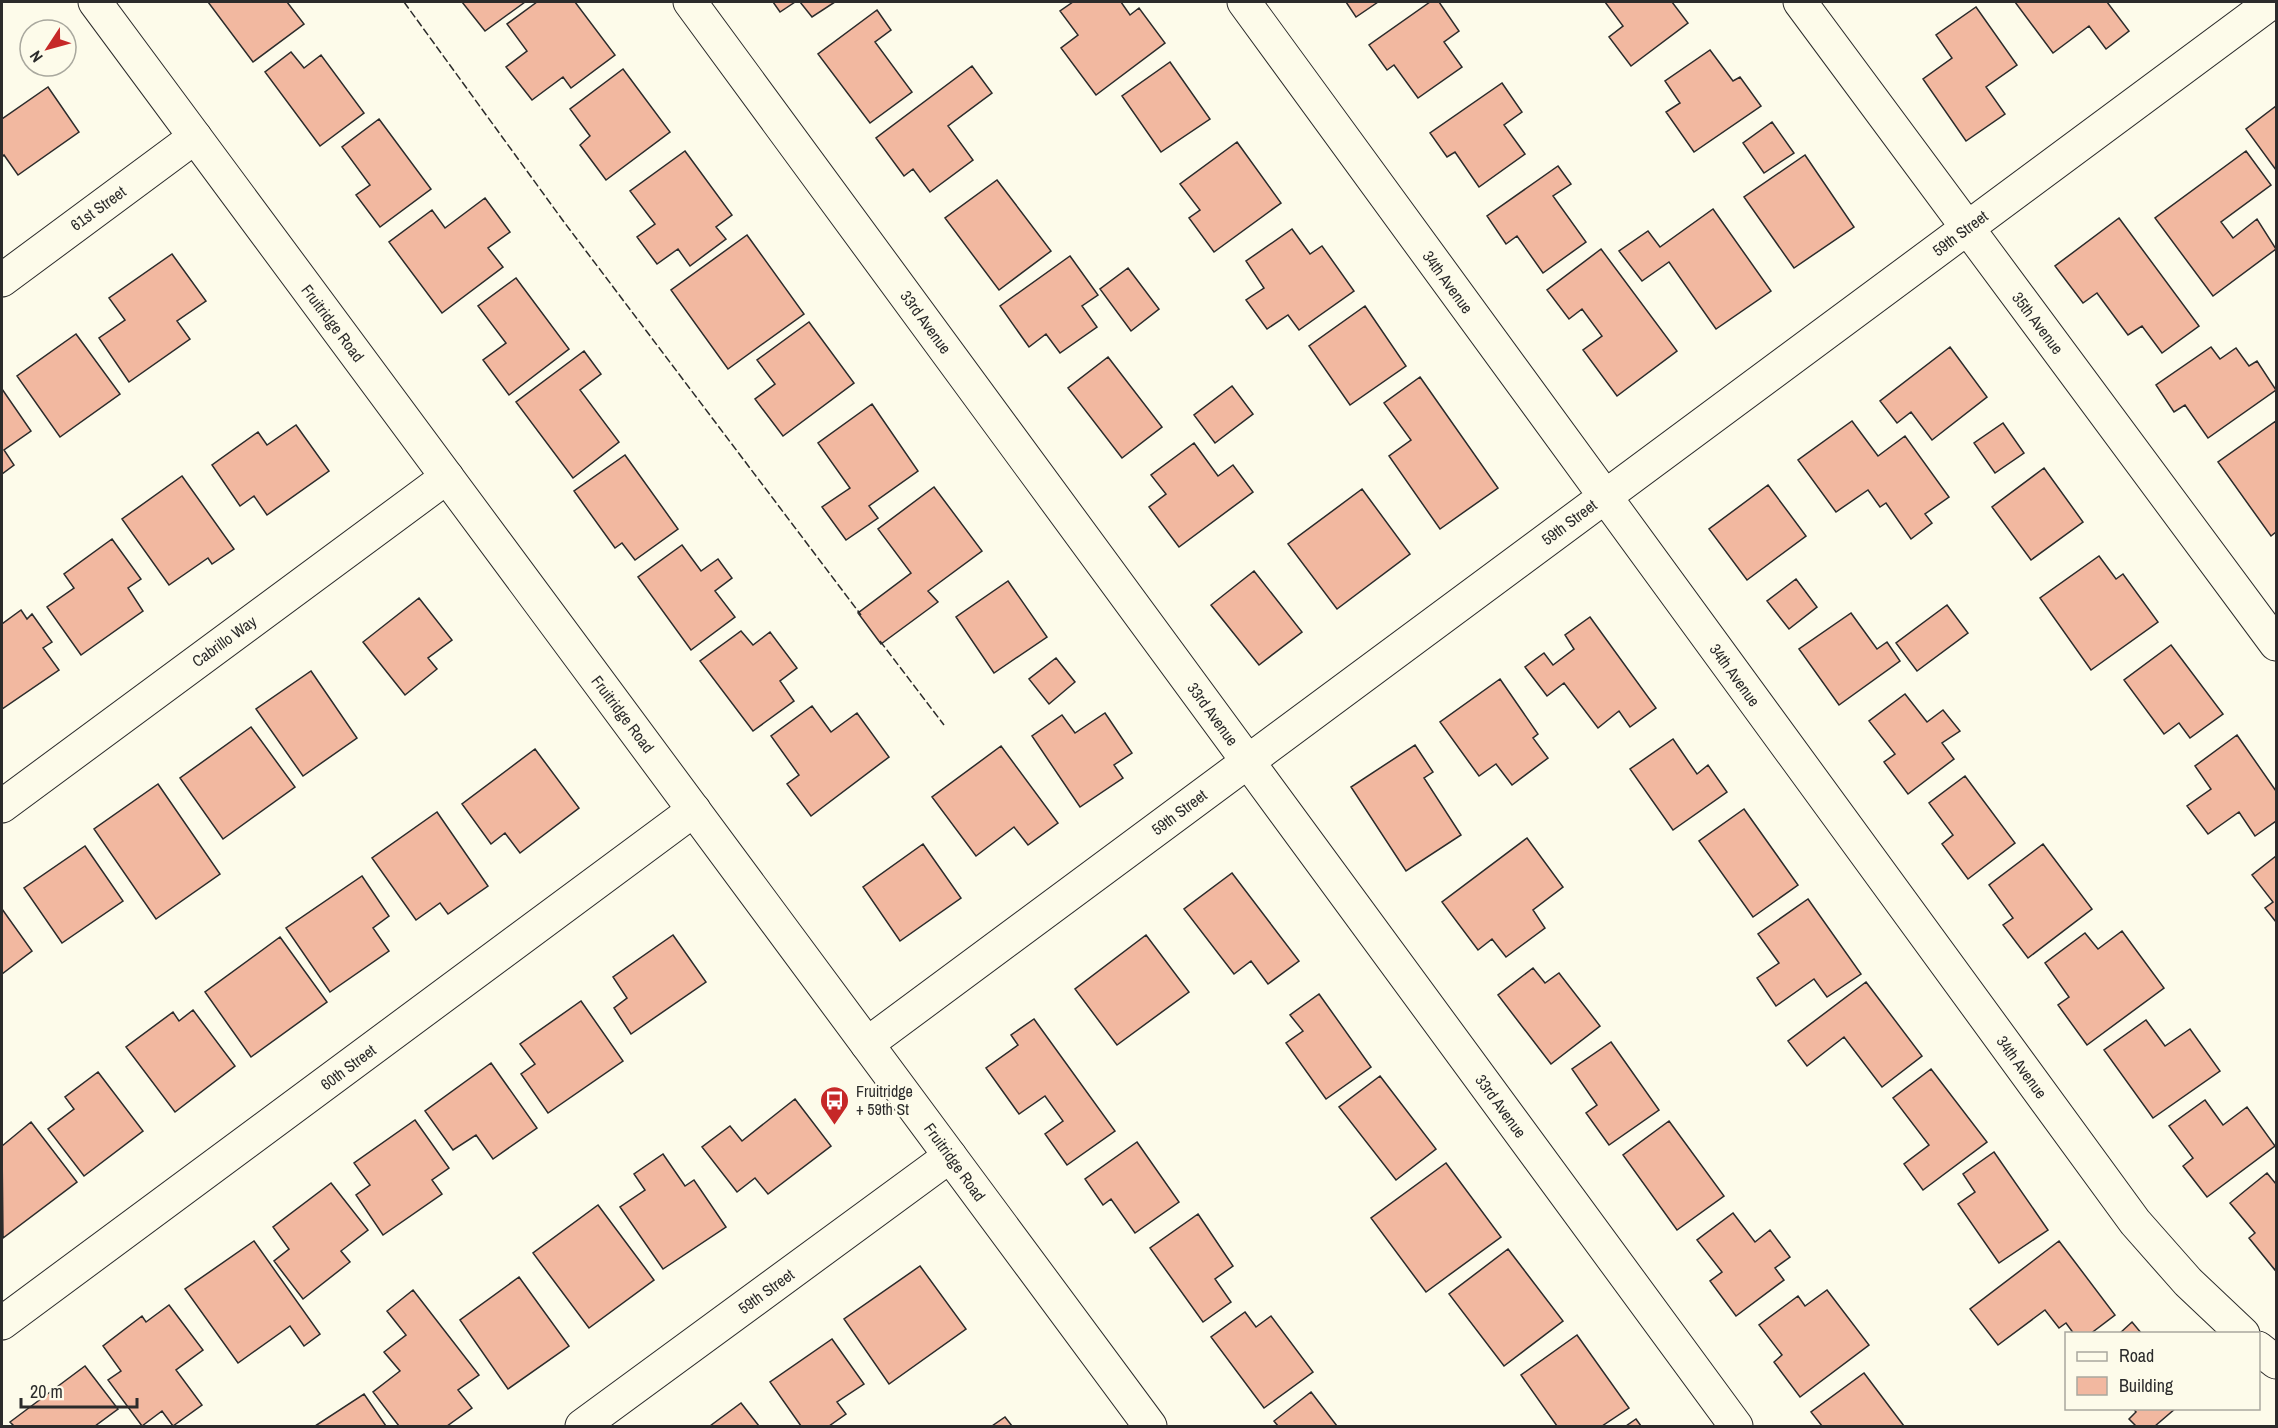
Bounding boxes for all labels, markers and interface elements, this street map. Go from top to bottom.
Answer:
north arrow [18,18,78,78]
text: N [24,47,48,67]
street label: 61st Street [66,180,130,236]
street label: 59th Street [1928,205,1993,261]
street label: 34th Avenue [1418,246,1478,318]
street label: Fruitridge Road [297,280,369,366]
street label: 33rd Avenue [896,286,956,358]
street label: 35th Avenue [2007,287,2069,359]
street label: 59th Street [1537,494,1602,550]
street label: Cabrillo Way [187,610,261,672]
street label: 34th Avenue [1705,639,1765,711]
street label: Fruitridge Road [587,671,659,757]
street label: 33rd Avenue [1183,678,1243,750]
street label: 59th Street [1147,784,1212,840]
street label: 34th Avenue [1992,1031,2052,1103]
street label: 60th Street [316,1039,381,1095]
street label: 33rd Avenue [1471,1070,1531,1142]
place label: Fruitridge + 59th St [856,1080,913,1120]
bus stop icon: Fruitridge + 59th St [819,1084,851,1126]
street label: Fruitridge Road [919,1118,991,1206]
street label: 59th Street [734,1263,799,1319]
legend [2065,1332,2260,1410]
text: Road [2119,1343,2154,1368]
scale bar [21,1371,136,1409]
text: Building [2119,1373,2174,1398]
text: 20 m [30,1379,63,1404]

